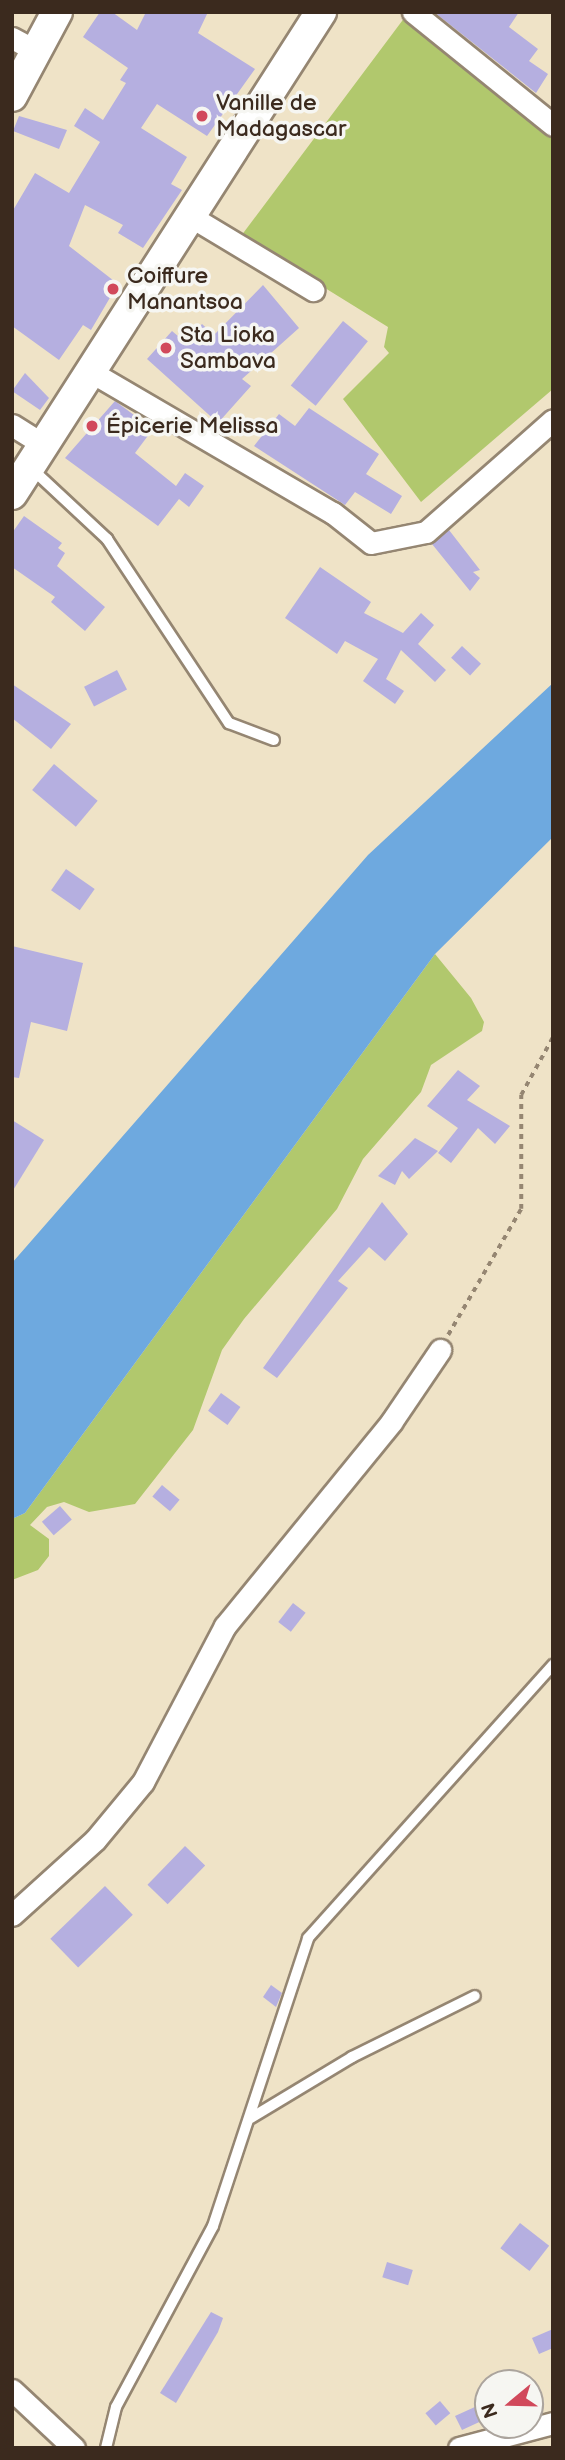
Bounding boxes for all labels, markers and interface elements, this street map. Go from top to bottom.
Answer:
place label: Vanille de Madagascar [216,89,346,143]
marker: Vanille de Madagascar [194,108,210,124]
place label: Coiffure Manantsoa [127,262,243,316]
marker: Coiffure Manantsoa [105,281,121,297]
place label: Sta Lioka Sambava [180,321,276,375]
marker: Sta Lioka Sambava [158,340,174,356]
place label: Épicerie Melissa [106,412,279,440]
marker: Épicerie Melissa [84,418,100,434]
north arrow [474,2369,544,2439]
text: N [477,2400,504,2421]

